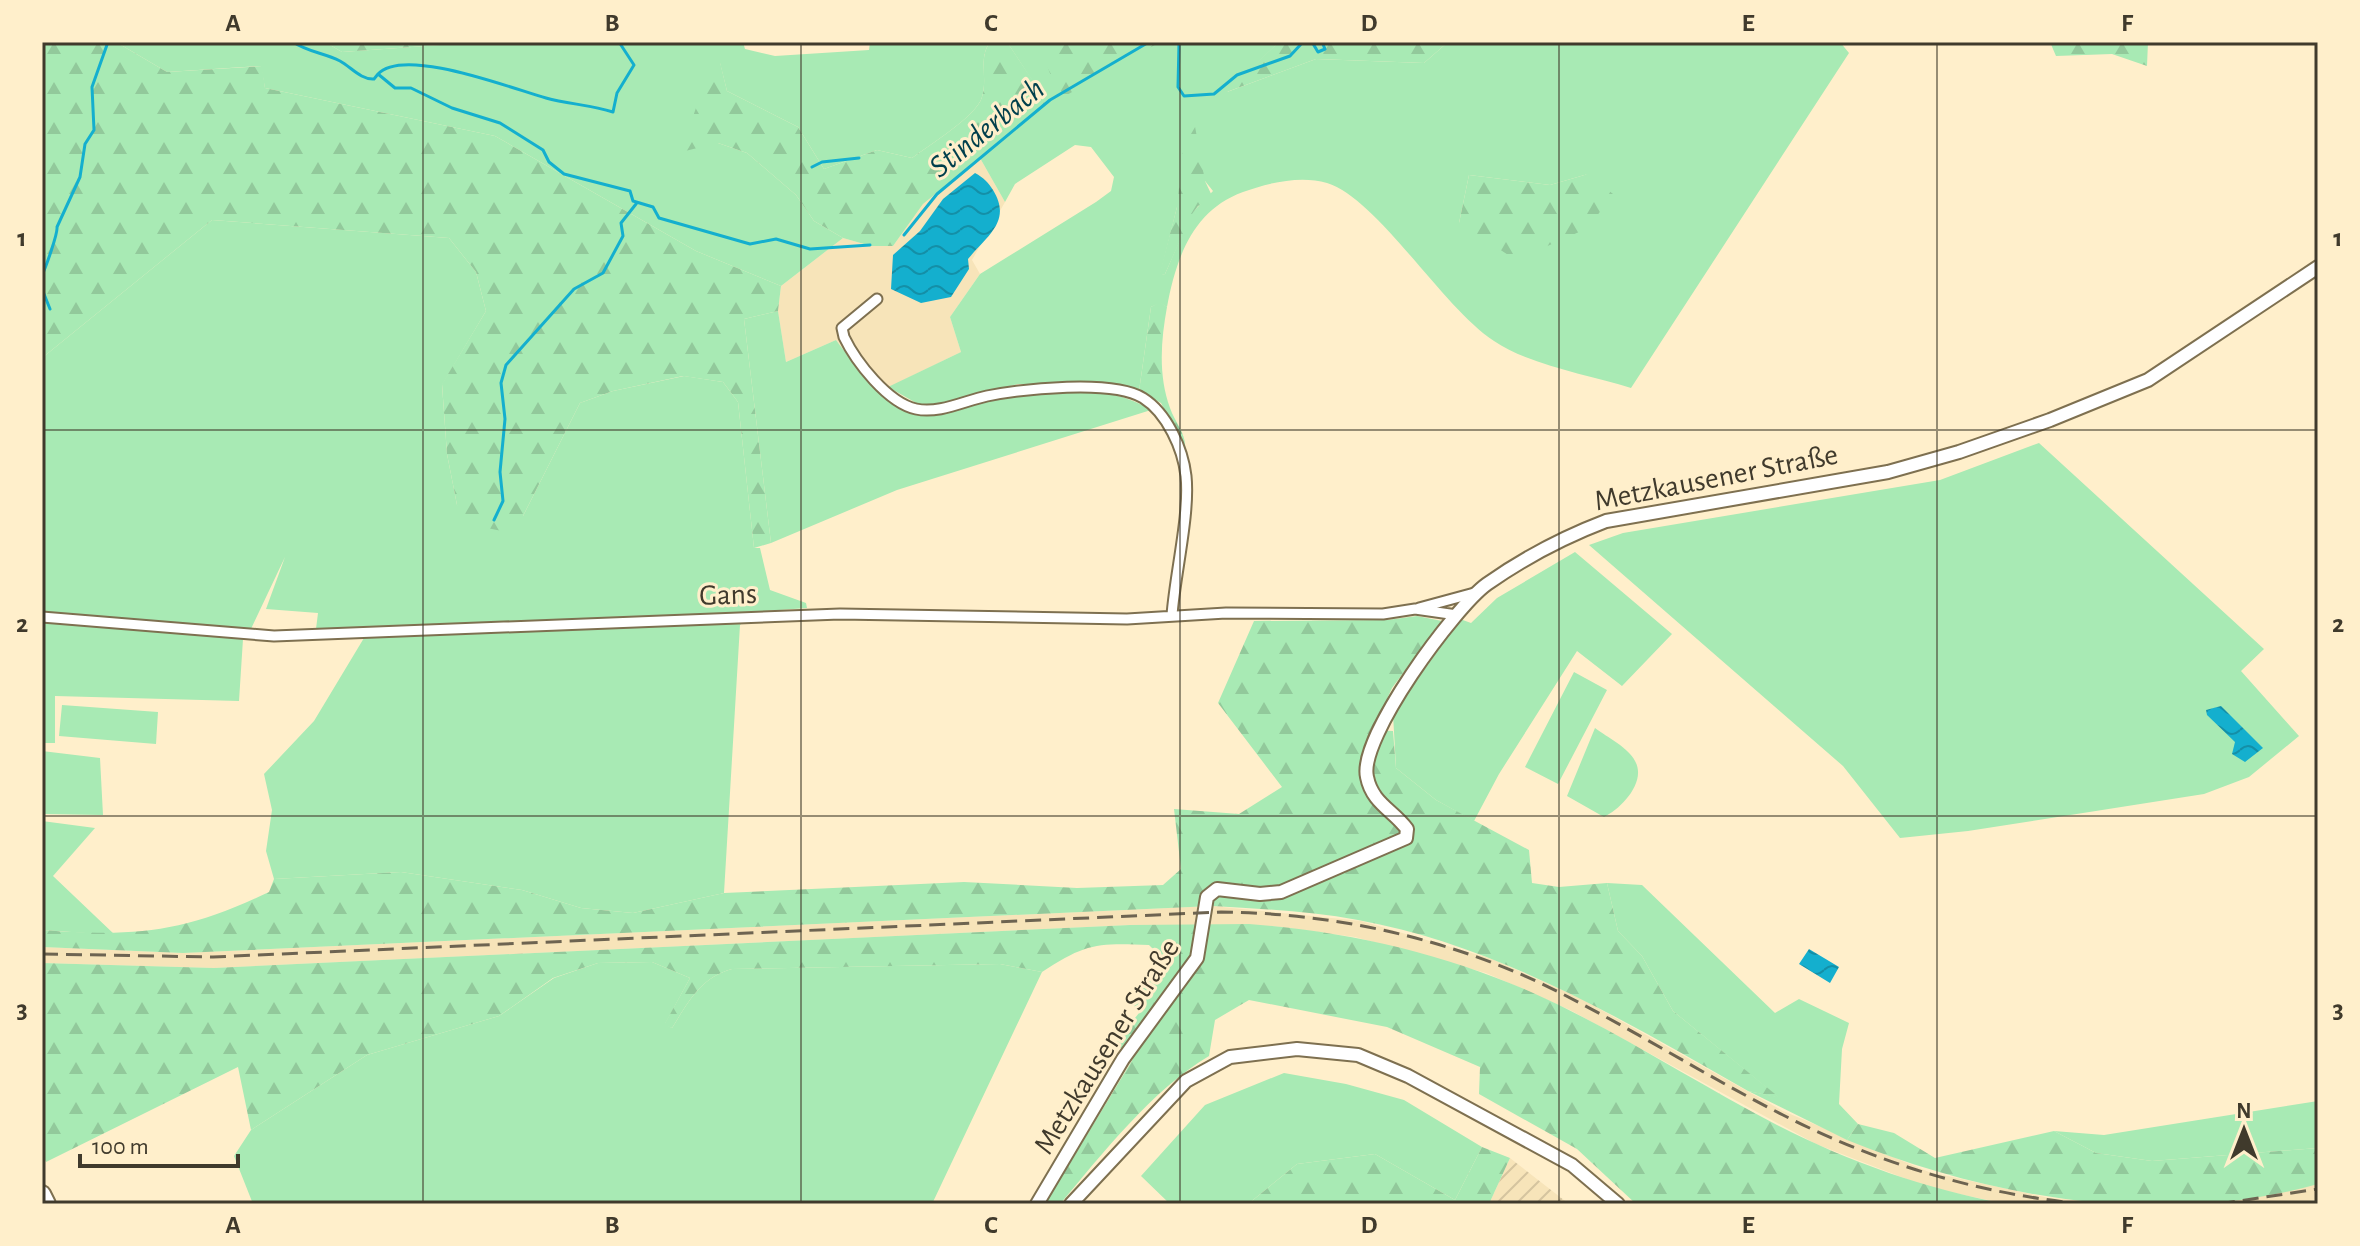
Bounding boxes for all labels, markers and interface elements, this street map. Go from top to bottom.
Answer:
text: A [225,10,241,36]
text: B [604,10,620,36]
text: C [984,10,998,36]
text: D [1360,10,1378,36]
text: E [1741,10,1755,36]
text: F [2121,10,2134,36]
water label: Stinderbach [923,72,1050,183]
text: 1 [17,225,27,251]
text: 1 [2333,225,2343,251]
street label: Metzkausener Straße [1592,440,1840,516]
street label: Gans [699,579,757,611]
text: 2 [16,611,28,637]
text: 2 [2332,611,2344,637]
street label: Metzkausener Straße [1029,934,1185,1159]
text: 3 [16,997,28,1023]
text: 3 [2332,997,2344,1023]
north arrow [2204,1090,2284,1170]
text: N [2236,1100,2252,1122]
scale bar [80,1118,238,1168]
text: 100 m [92,1135,149,1159]
text: A [225,1212,241,1238]
text: B [604,1212,620,1238]
text: C [984,1212,998,1238]
text: D [1360,1212,1378,1238]
text: E [1741,1212,1755,1238]
text: F [2121,1212,2134,1238]

